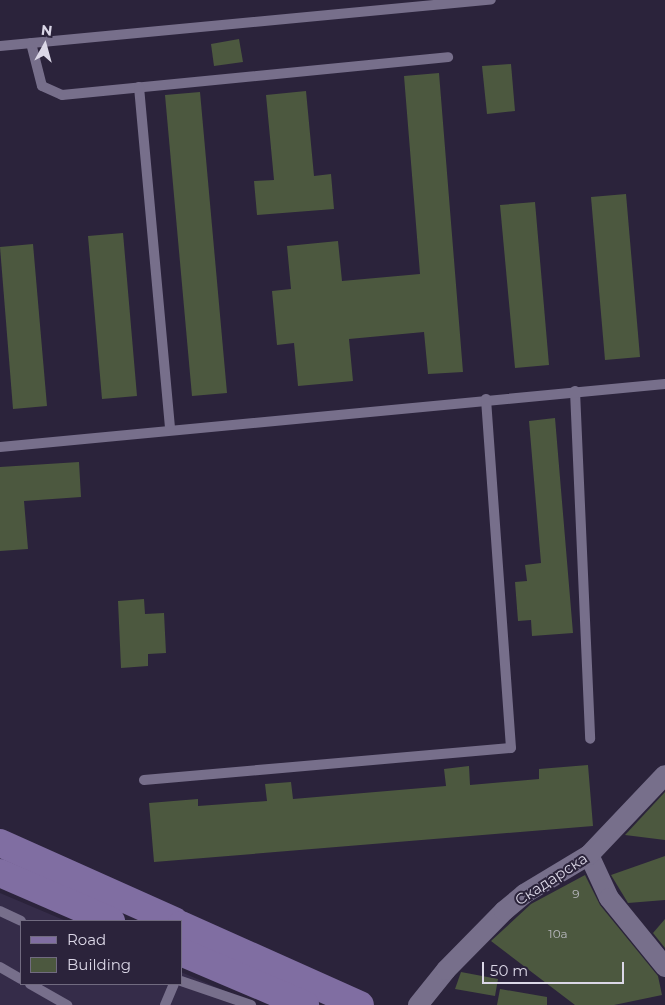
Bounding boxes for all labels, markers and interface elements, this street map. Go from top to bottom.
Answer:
north arrow [20,20,70,70]
text: N [40,20,54,40]
street label: Скадарска [511,849,591,909]
house number: 9 [572,887,580,901]
legend [20,920,182,985]
house number: 10a [548,927,568,941]
text: Road [67,930,106,949]
scale bar [485,952,628,984]
text: Building [67,955,131,974]
text: 50 m [490,961,528,980]

